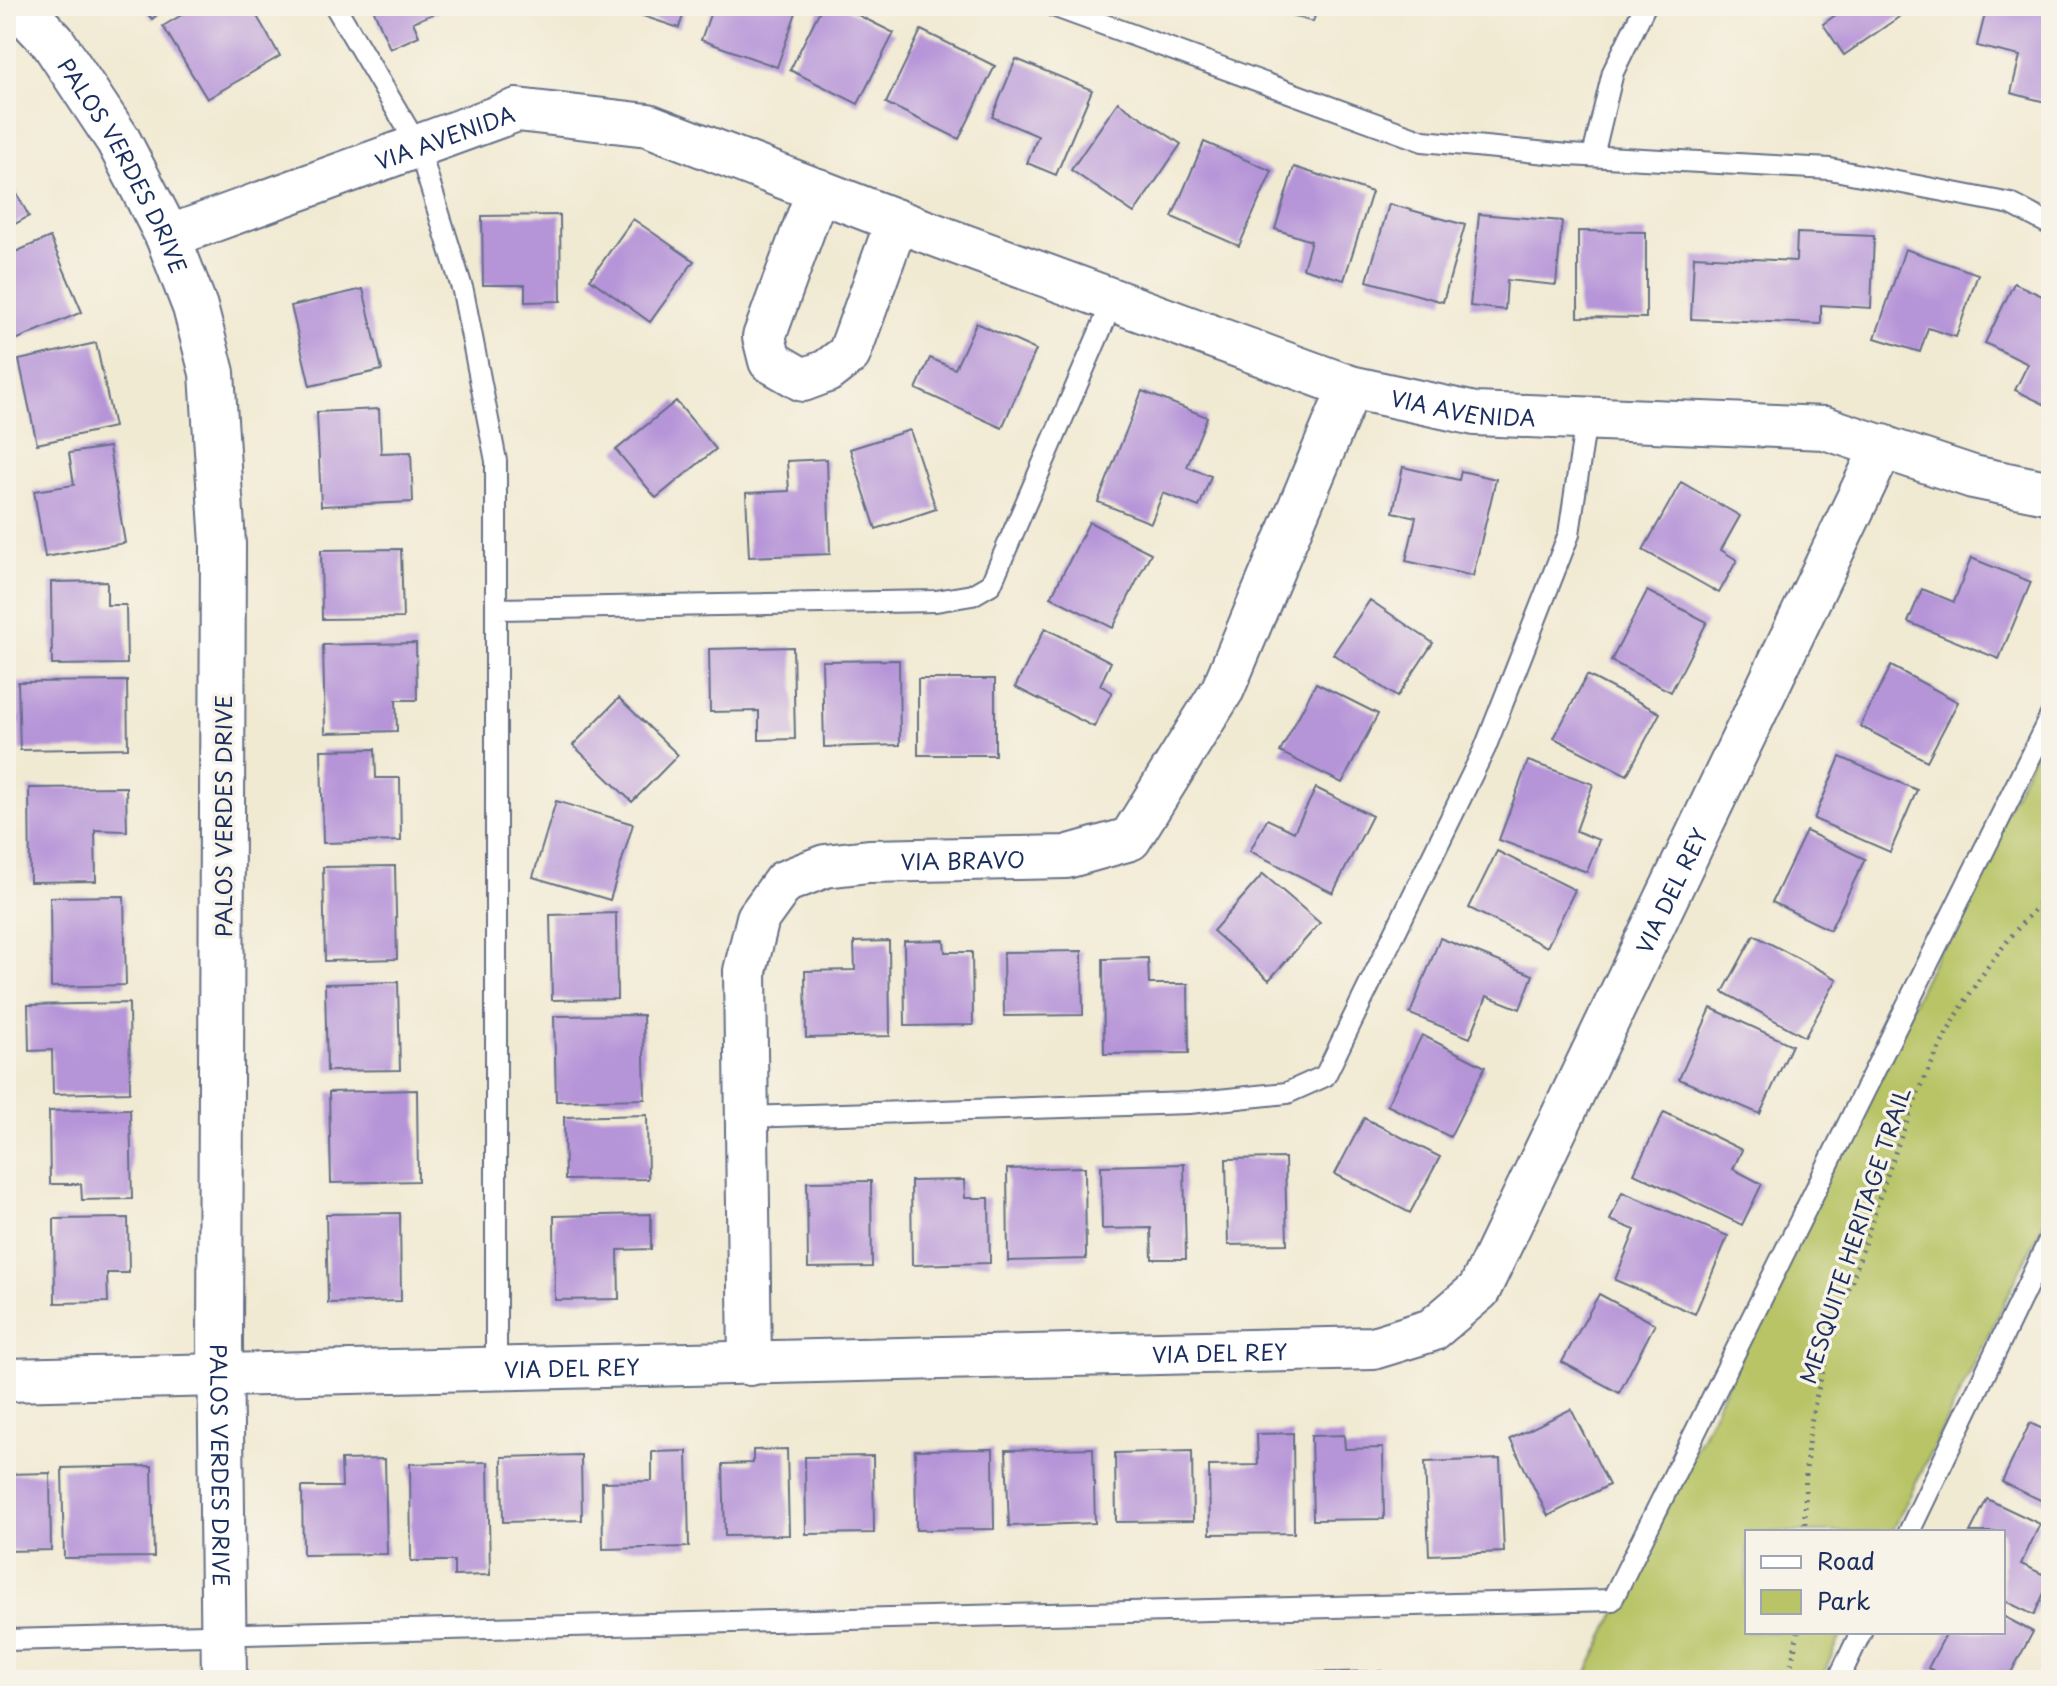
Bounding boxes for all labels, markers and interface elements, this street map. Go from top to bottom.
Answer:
street label: PALOS VERDES DRIVE [51,51,197,277]
street label: VIA AVENIDA [370,96,519,177]
street label: VIA AVENIDA [1388,380,1536,433]
street label: PALOS VERDES DRIVE [206,695,239,937]
street label: VIA DEL REY [1626,822,1714,958]
street label: VIA BRAVO [900,841,1025,877]
street label: MESQUITE HERITAGE TRAIL [1790,1082,1918,1388]
street label: VIA DEL REY [1152,1334,1288,1370]
street label: PALOS VERDES DRIVE [204,1344,239,1587]
street label: VIA DEL REY [504,1349,640,1385]
legend [1745,1530,2005,1634]
text: Road [1817,1542,1875,1578]
text: Park [1817,1582,1871,1618]

